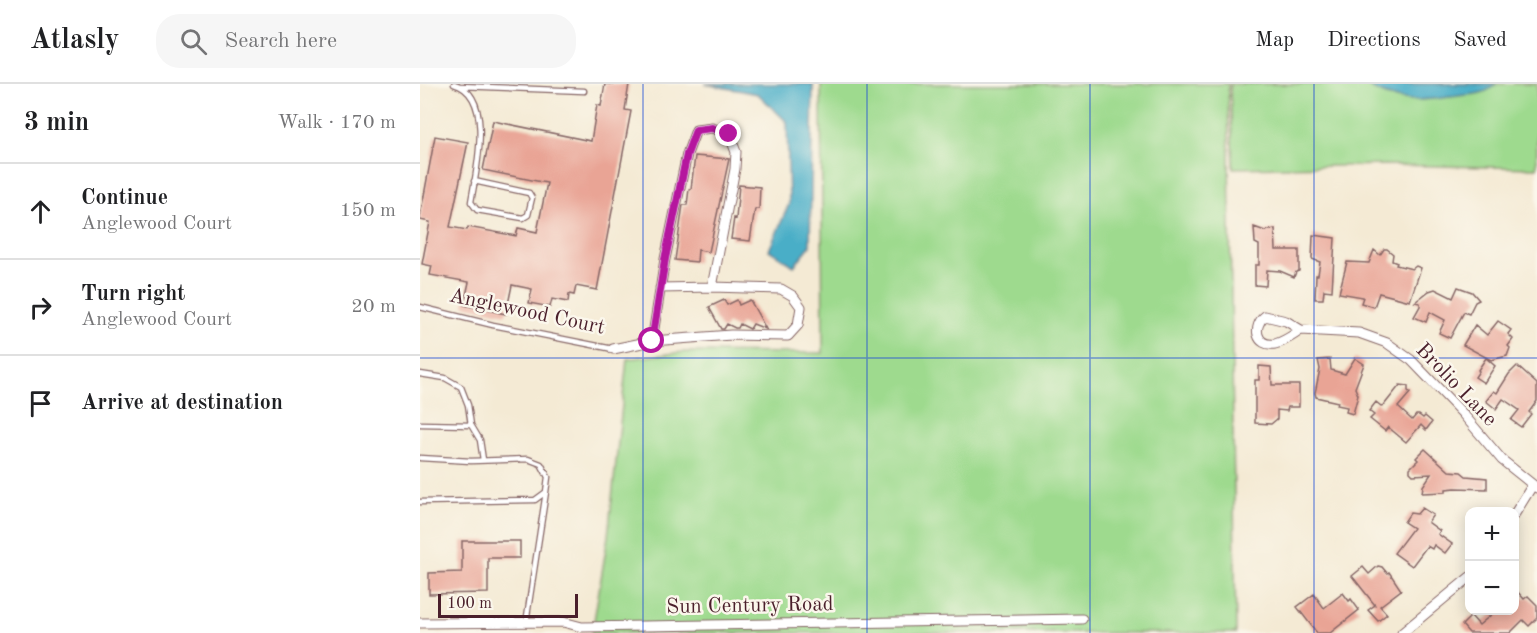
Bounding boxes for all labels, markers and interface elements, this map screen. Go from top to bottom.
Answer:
search box [156,14,576,68]
icon: search [177,25,210,58]
text: Atlasly [30,27,120,55]
text: Search here [225,30,337,52]
text: Map [1255,30,1294,51]
text: Directions [1327,30,1421,51]
text: Saved [1454,30,1507,51]
text: 3 min [24,110,89,136]
text: Walk · 170 m [277,113,396,133]
route end [715,120,741,146]
text: Continue [81,187,168,209]
icon: ahead [24,195,57,228]
text: 150 m [340,201,396,221]
text: Anglewood Court [81,214,232,234]
text: Turn right [81,283,185,305]
street label: Anglewood Court [447,285,607,339]
icon: right [24,291,57,324]
text: 20 m [351,297,396,317]
text: Anglewood Court [81,310,232,330]
route start [638,327,664,353]
street label: Brolio Lane [1411,339,1501,431]
icon: arrive [24,387,57,420]
text: Arrive at destination [81,392,283,414]
map controls [1465,507,1519,615]
button: + [1465,507,1519,561]
button: − [1465,561,1519,615]
scale bar [438,591,578,618]
street label: Sun Century Road [666,594,834,618]
text: 100 m [447,596,492,612]

